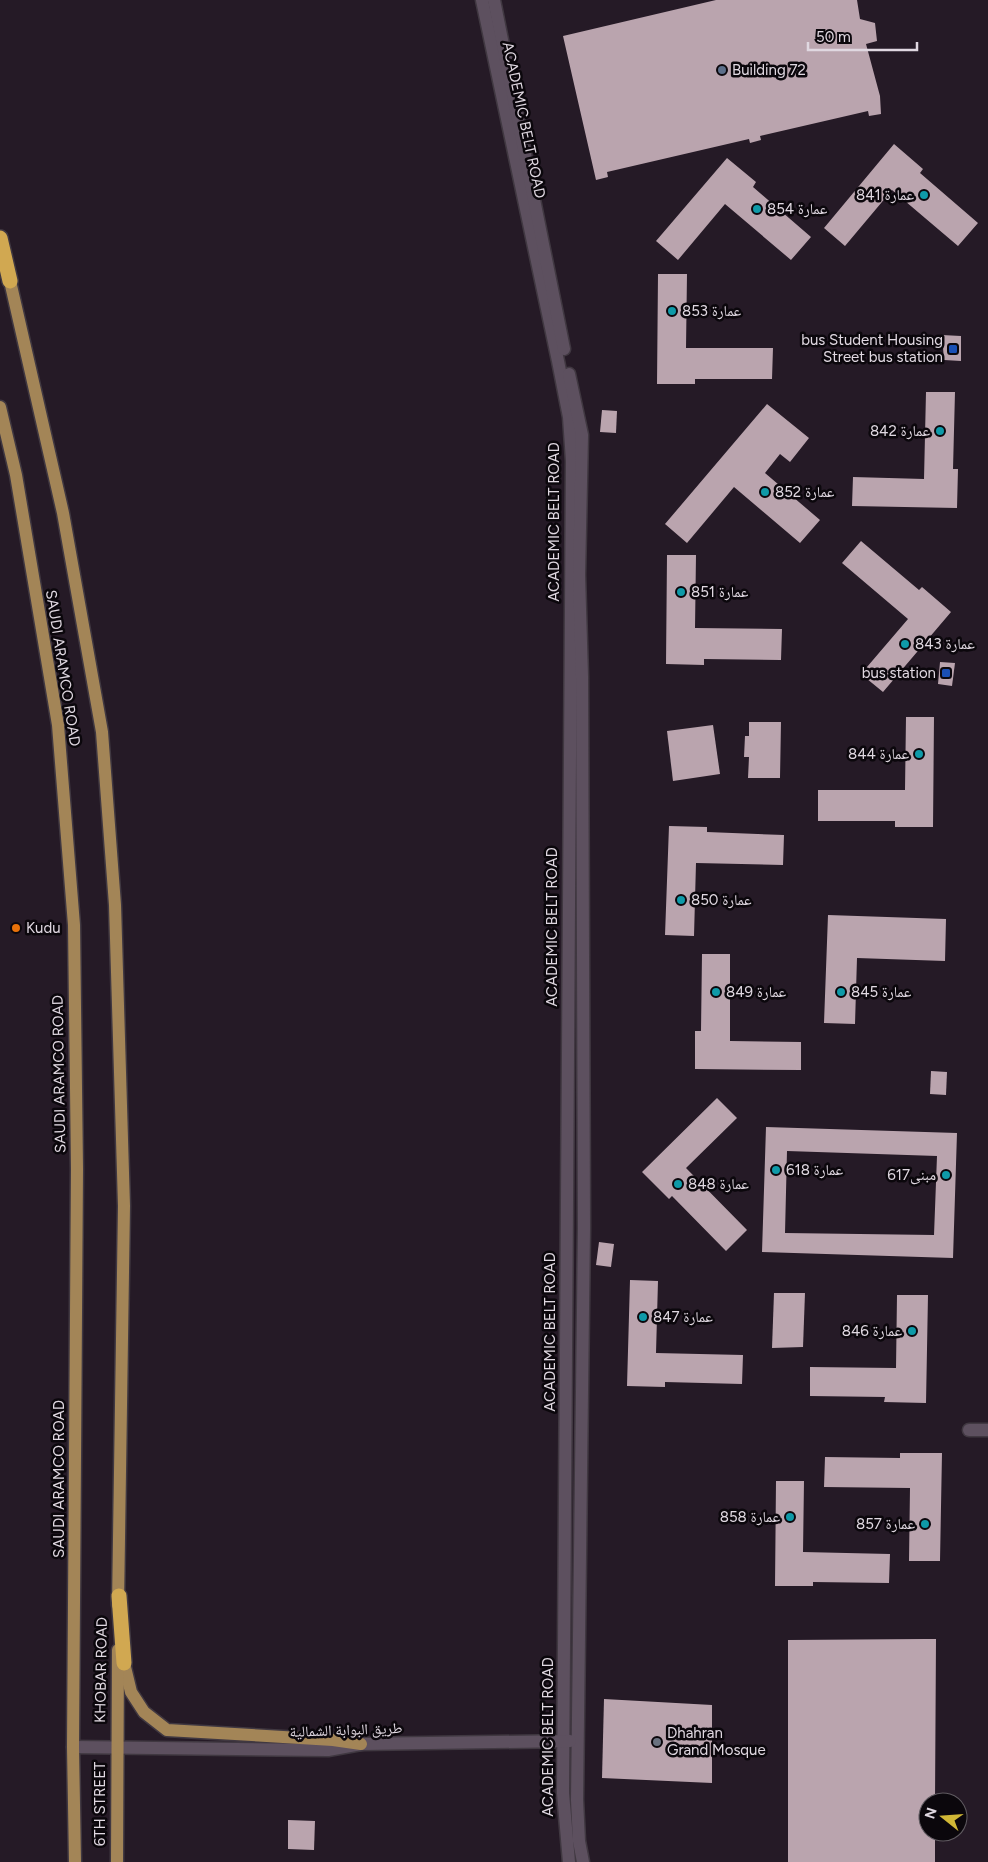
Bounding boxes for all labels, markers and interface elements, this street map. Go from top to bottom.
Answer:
scale bar [808,20,917,52]
text: 50 m [816,28,851,46]
street label: ACADEMIC BELT ROAD [499,40,549,200]
place label: Building 72 [732,61,806,79]
marker: Building 72 [716,64,728,76]
place label: عمارة 841 [856,186,914,204]
marker: عمارة 841 [918,189,930,201]
place label: عمارة 854 [767,200,828,218]
marker: عمارة 854 [751,203,763,215]
place label: عمارة 853 [682,302,742,320]
marker: عمارة 853 [666,305,678,317]
place label: bus Student Housing Street bus station [801,331,943,366]
marker: bus Student Housing Street bus station [947,343,959,355]
place label: عمارة 842 [870,422,930,440]
marker: عمارة 842 [934,425,946,437]
street label: ACADEMIC BELT ROAD [545,442,563,602]
place label: عمارة 852 [775,483,835,501]
marker: عمارة 852 [759,486,771,498]
place label: عمارة 851 [691,583,749,601]
marker: عمارة 851 [675,586,687,598]
street label: SAUDI ARAMCO ROAD [42,588,84,748]
place label: عمارة 843 [915,635,975,653]
marker: عمارة 843 [899,638,911,650]
place label: bus station [862,664,936,682]
marker: bus station [940,667,952,679]
place label: عمارة 844 [848,745,909,763]
marker: عمارة 844 [913,748,925,760]
street label: ACADEMIC BELT ROAD [543,847,561,1007]
place label: عمارة 850 [691,891,752,909]
marker: عمارة 850 [675,894,687,906]
place label: Kudu [26,919,61,937]
marker: Kudu [10,922,22,934]
place label: عمارة 849 [726,983,787,1001]
place label: عمارة 845 [851,983,912,1001]
marker: عمارة 849 [710,986,722,998]
marker: عمارة 845 [835,986,847,998]
street label: SAUDI ARAMCO ROAD [49,995,69,1153]
place label: عمارة 618 [786,1161,844,1179]
marker: عمارة 618 [770,1164,782,1176]
place label: مبنى617 [887,1166,936,1185]
marker: مبنى617 [940,1169,952,1181]
place label: عمارة 848 [688,1175,749,1193]
marker: عمارة 848 [672,1178,684,1190]
street label: ACADEMIC BELT ROAD [541,1252,559,1412]
place label: عمارة 847 [653,1308,713,1326]
marker: عمارة 847 [637,1311,649,1323]
place label: عمارة 846 [842,1322,902,1340]
marker: عمارة 846 [906,1325,918,1337]
street label: SAUDI ARAMCO ROAD [50,1400,68,1558]
place label: عمارة 858 [720,1508,780,1526]
marker: عمارة 858 [784,1511,796,1523]
place label: عمارة 857 [856,1515,915,1533]
marker: عمارة 857 [919,1518,931,1530]
street label: KHOBAR ROAD [91,1617,111,1723]
street label: ACADEMIC BELT ROAD [539,1657,557,1817]
street label: طريق البوابة الشمالية [289,1719,403,1742]
place label: Dhahran Grand Mosque [667,1724,766,1759]
marker: Dhahran Grand Mosque [651,1736,663,1748]
street label: 6TH STREET [91,1761,109,1846]
north arrow [918,1792,968,1842]
text: N [921,1806,941,1821]

